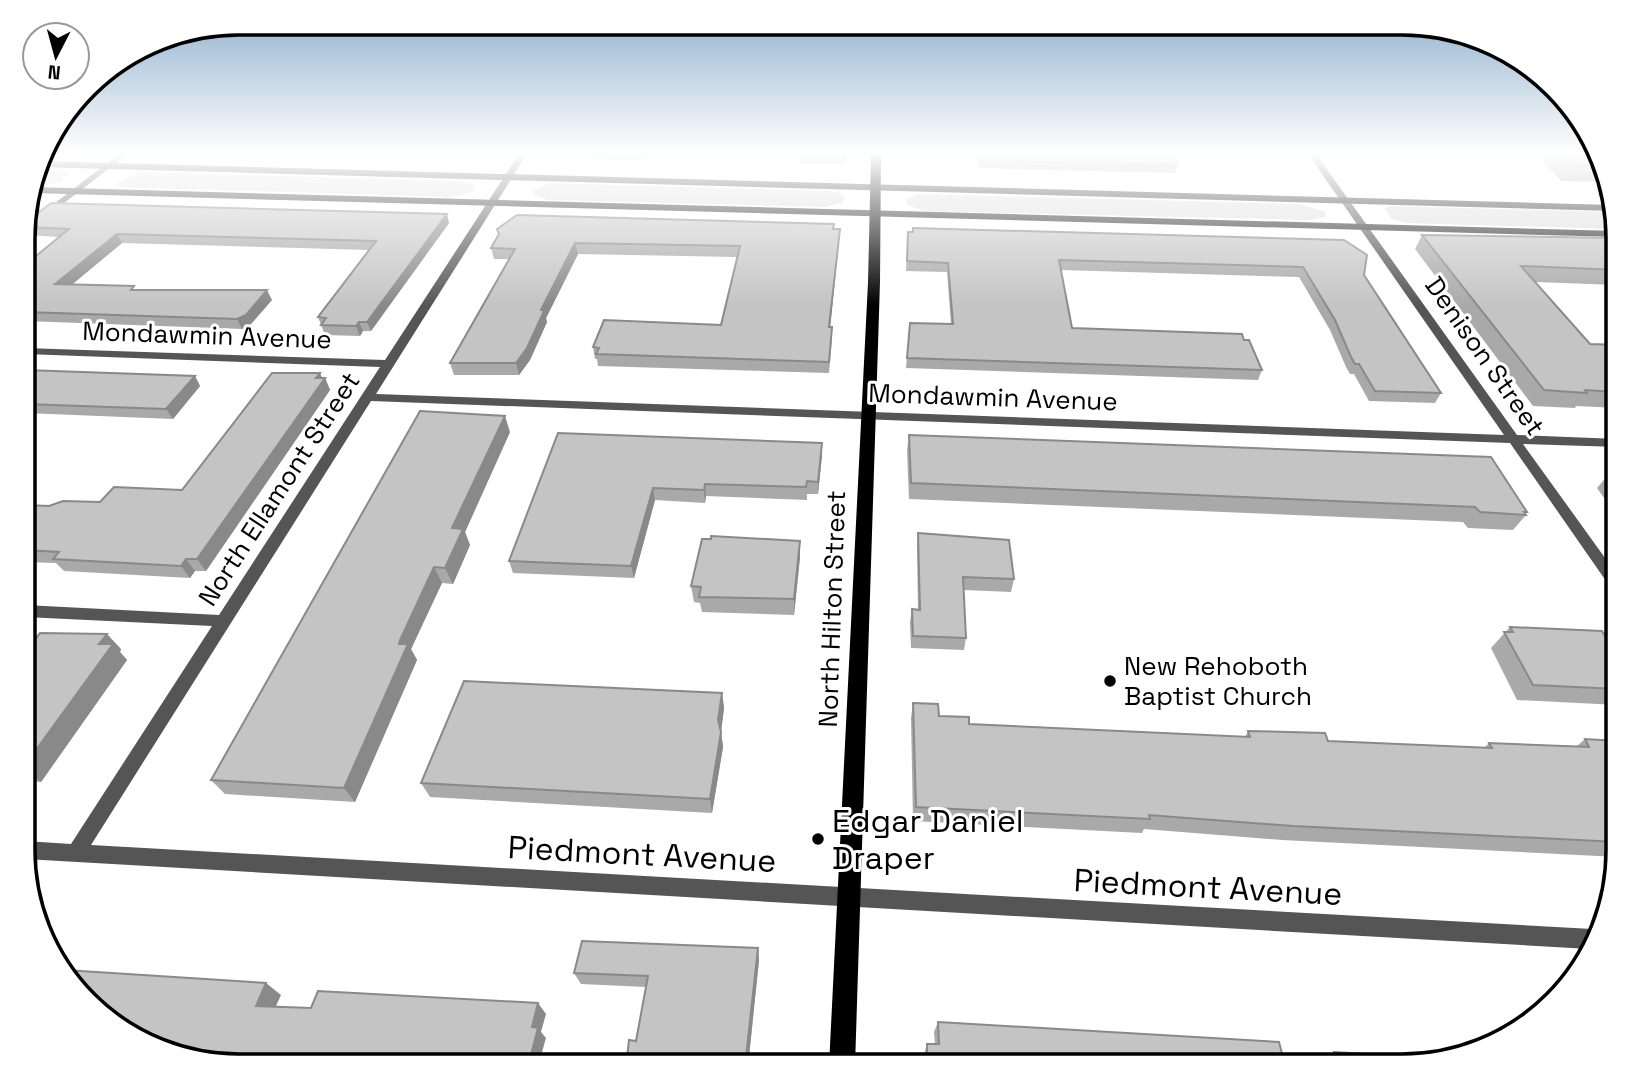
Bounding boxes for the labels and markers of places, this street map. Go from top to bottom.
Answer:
place label: New Rehoboth Baptist Church [1124,649,1312,713]
marker: New Rehoboth Baptist Church [1102,673,1118,689]
place label: Edgar Daniel Draper [832,801,1024,878]
marker: Edgar Daniel Draper [810,831,826,847]

